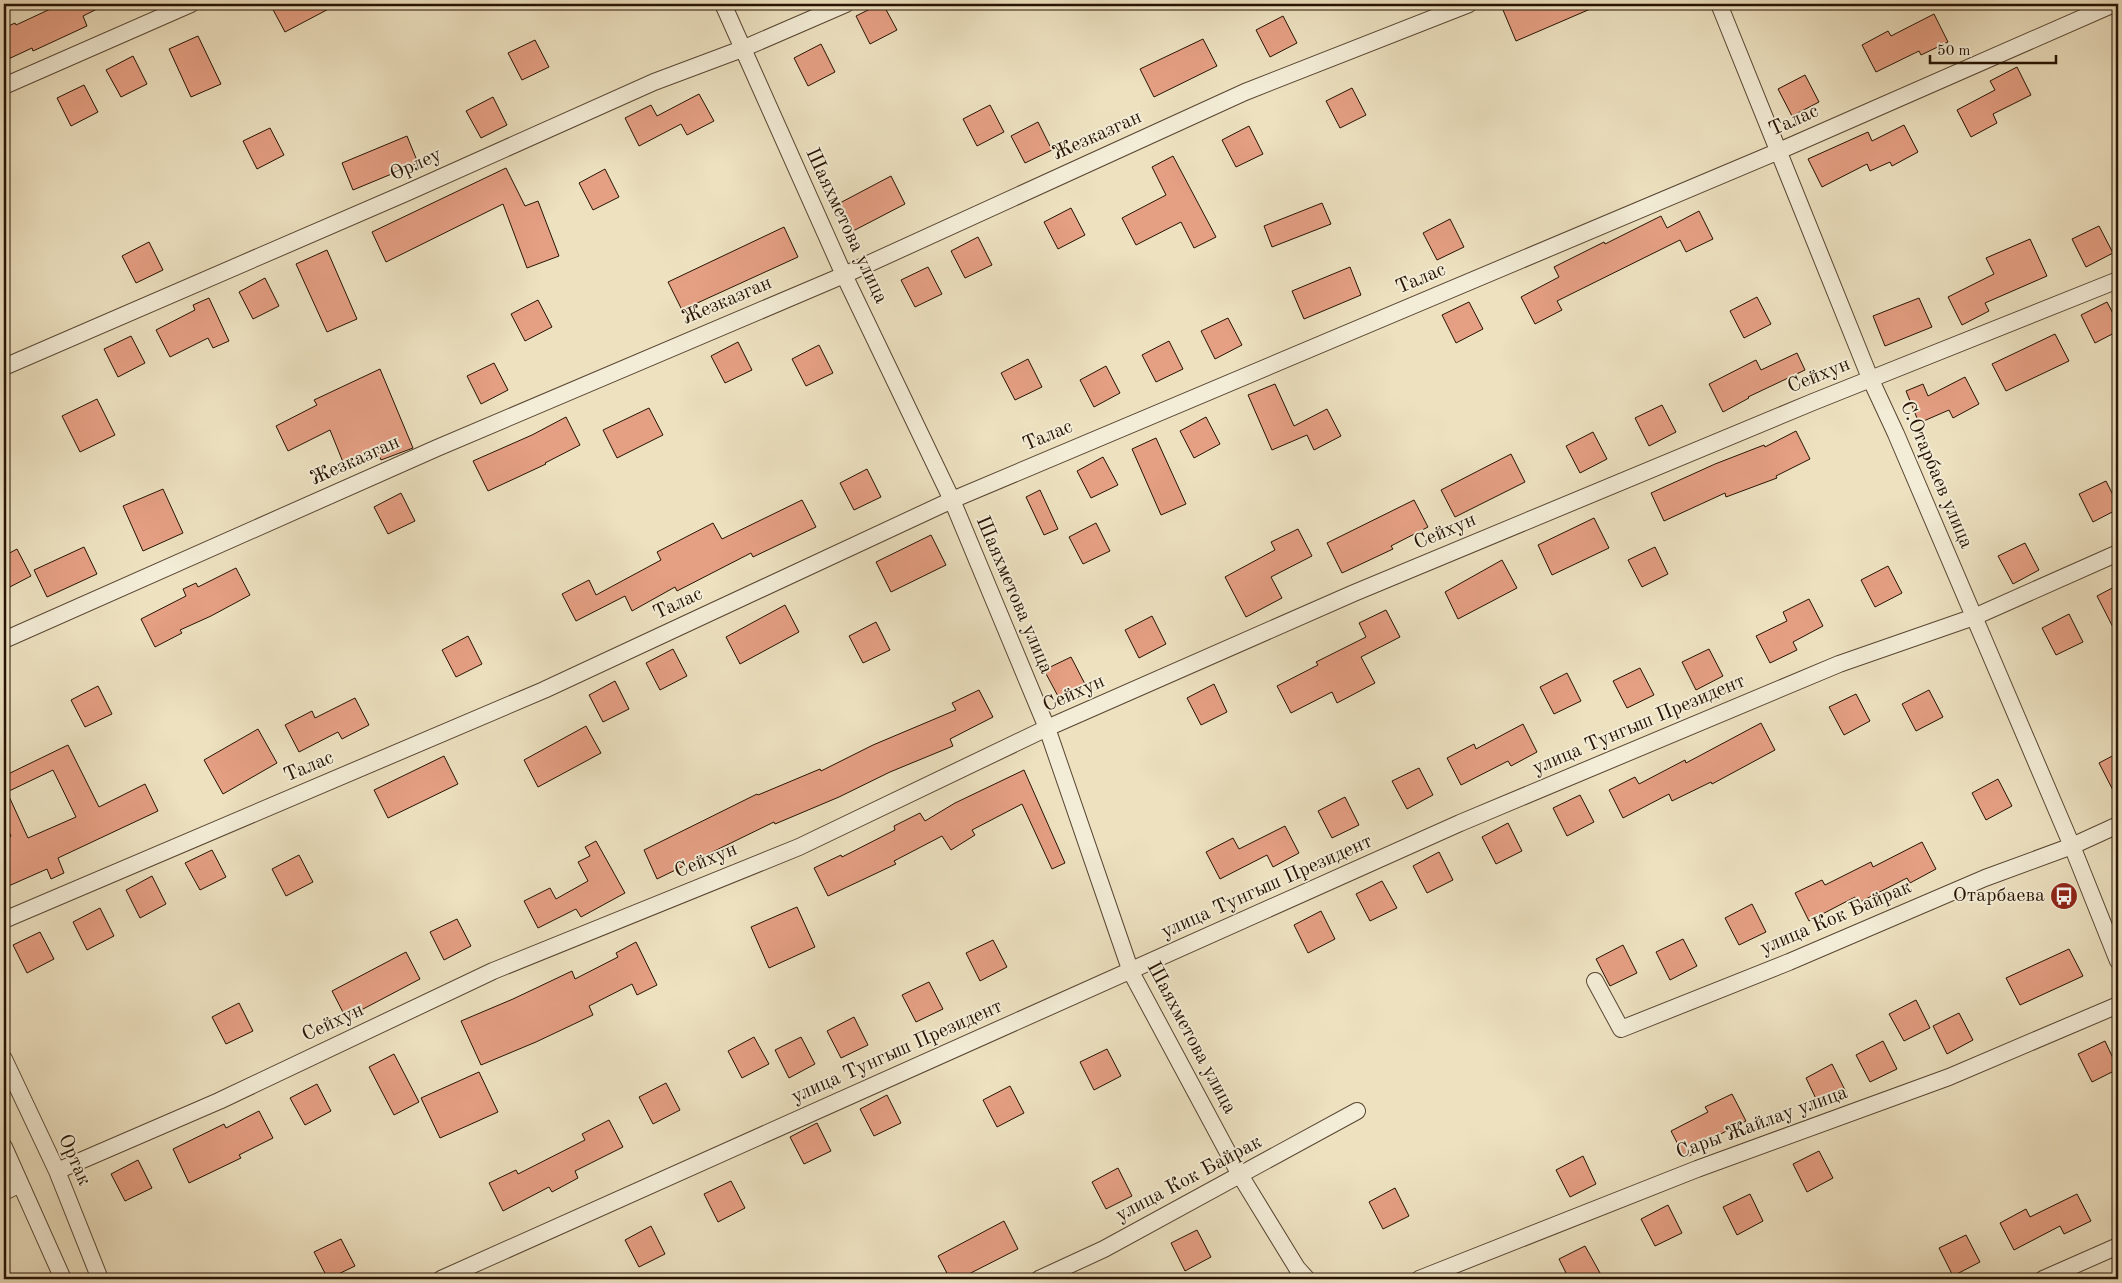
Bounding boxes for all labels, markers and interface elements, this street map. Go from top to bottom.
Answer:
scale bar [1930,32,2056,64]
text: 50 m [1937,44,1971,59]
street label: Талас [1766,101,1822,141]
street label: Жезказган [1049,107,1145,165]
street label: Өрлеу [387,145,445,185]
street label: Шаяхметова улица [801,145,891,307]
street label: Талас [1393,260,1449,298]
street label: Жезказган [679,273,775,329]
street label: Сейхун [1785,354,1853,398]
street label: С.Отарбаев улица [1896,398,1976,552]
street label: Талас [1020,417,1076,455]
street label: Жезказган [307,432,403,490]
street label: Сейхун [1411,510,1479,554]
street label: Шаяхметова улица [972,513,1056,677]
street label: Талас [650,584,706,624]
street label: улица Тунгыш Президент [1530,671,1748,779]
street label: Сейхун [1040,672,1108,716]
street label: Талас [281,748,337,786]
street label: улица Тунгыш Президент [1159,831,1375,943]
street label: Сейхун [672,839,740,883]
street label: улица Кок Байрак [1758,877,1914,959]
bus stop icon: Отарбаева [2049,881,2079,911]
place label: Отарбаева [1953,886,2045,906]
street label: Шаяхметова улица [1142,959,1240,1117]
street label: улица Тунгыш Президент [789,996,1005,1108]
street label: Сейхун [299,1000,367,1046]
street label: Сары Жайлау улица [1674,1083,1850,1163]
street label: Ортак [54,1131,94,1189]
street label: улица Кок Байрак [1113,1132,1265,1226]

